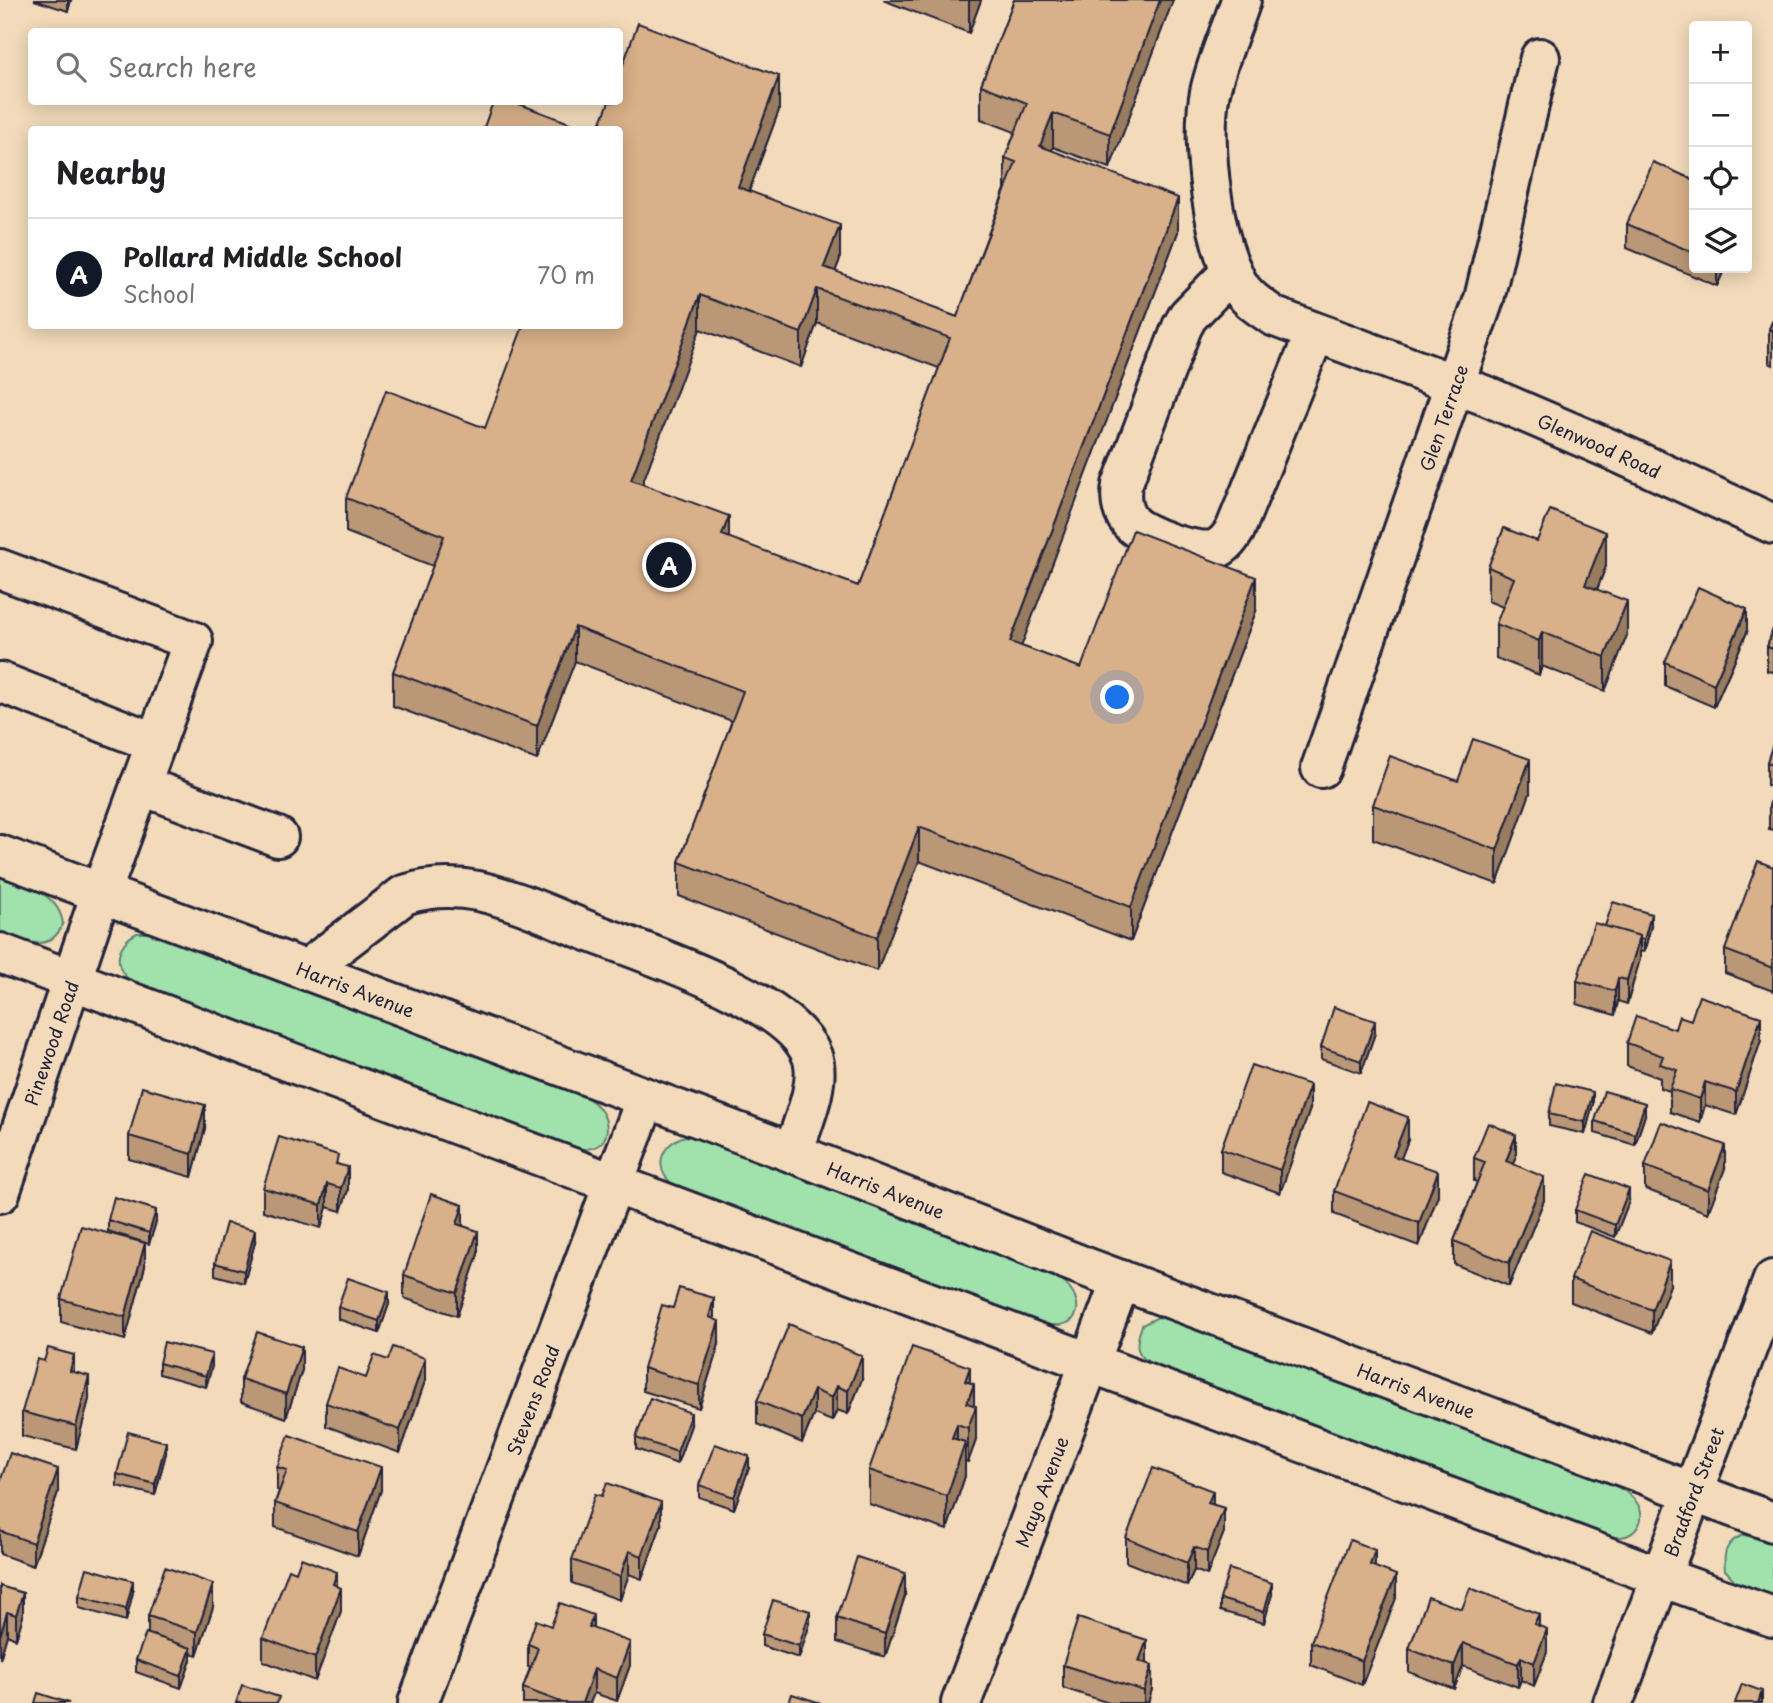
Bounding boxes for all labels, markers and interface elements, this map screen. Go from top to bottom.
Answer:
map controls [1689,21,1752,273]
button: + [1689,21,1752,84]
search box [28,28,623,105]
text: Search here [108,47,257,86]
icon: search [52,48,90,86]
button: − [1689,84,1752,147]
button: locate [1689,147,1752,210]
text: Nearby [56,149,166,194]
button: layers [1689,210,1752,273]
text: Pollard Middle School [123,237,402,276]
text: A [70,257,88,292]
text: 70 m [537,257,595,292]
text: School [123,276,195,311]
street label: Glen Terrace [1412,361,1474,475]
street label: Glenwood Road [1534,406,1666,484]
pin: A [646,539,692,591]
your location [1100,680,1134,714]
street label: Harris Avenue [293,954,419,1023]
street label: Pinewood Road [17,977,85,1109]
street label: Harris Avenue [823,1154,949,1224]
street label: Stevens Road [499,1341,565,1459]
street label: Harris Avenue [1354,1356,1479,1424]
street label: Bradford Street [1656,1423,1730,1560]
street label: Mayo Avenue [1008,1432,1074,1551]

